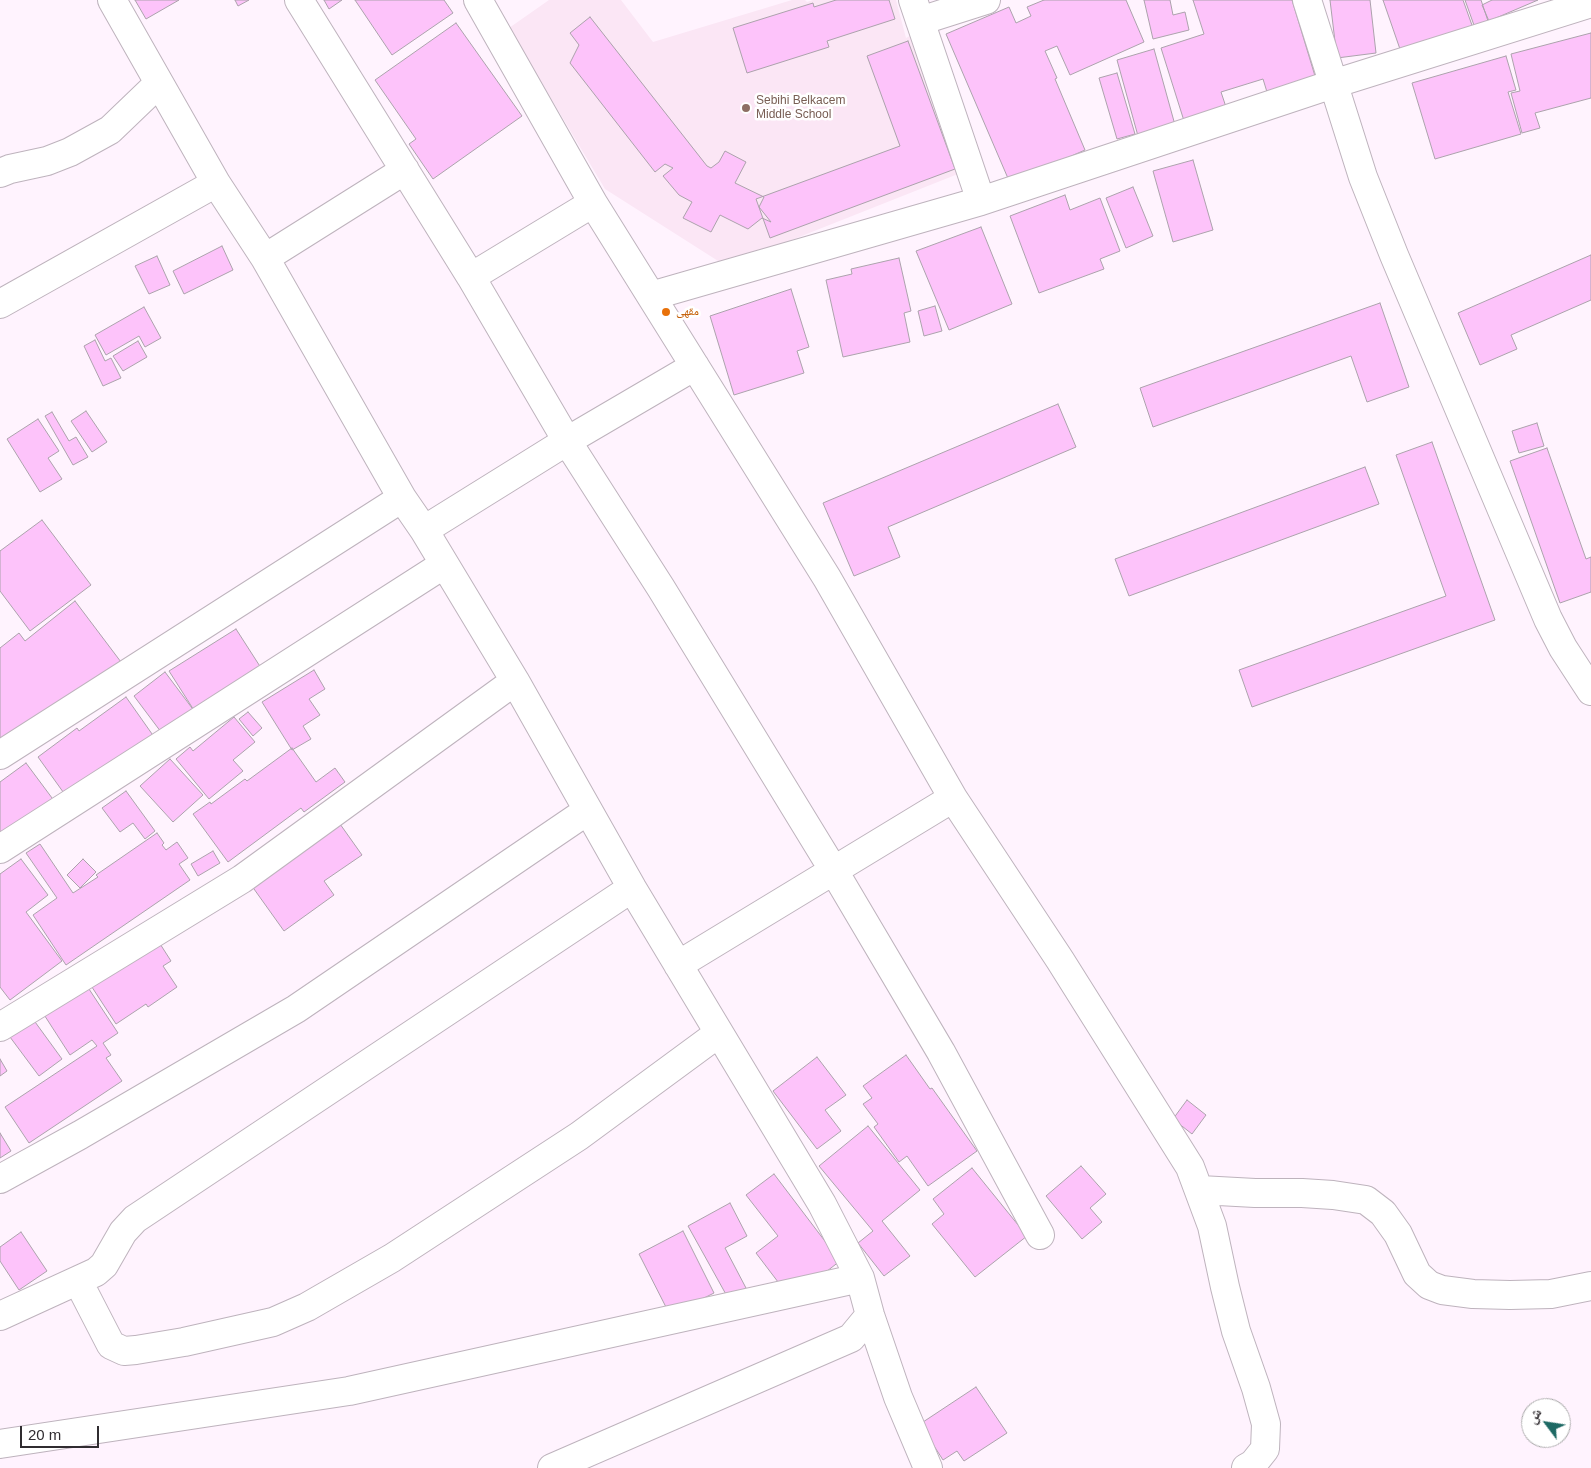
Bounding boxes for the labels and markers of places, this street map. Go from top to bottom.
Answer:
place label: Sebihi Belkacem Middle School [756,94,845,122]
marker: Sebihi Belkacem Middle School [740,102,752,114]
place label: مقهى [676,305,699,319]
marker: مقهى [660,306,672,318]

